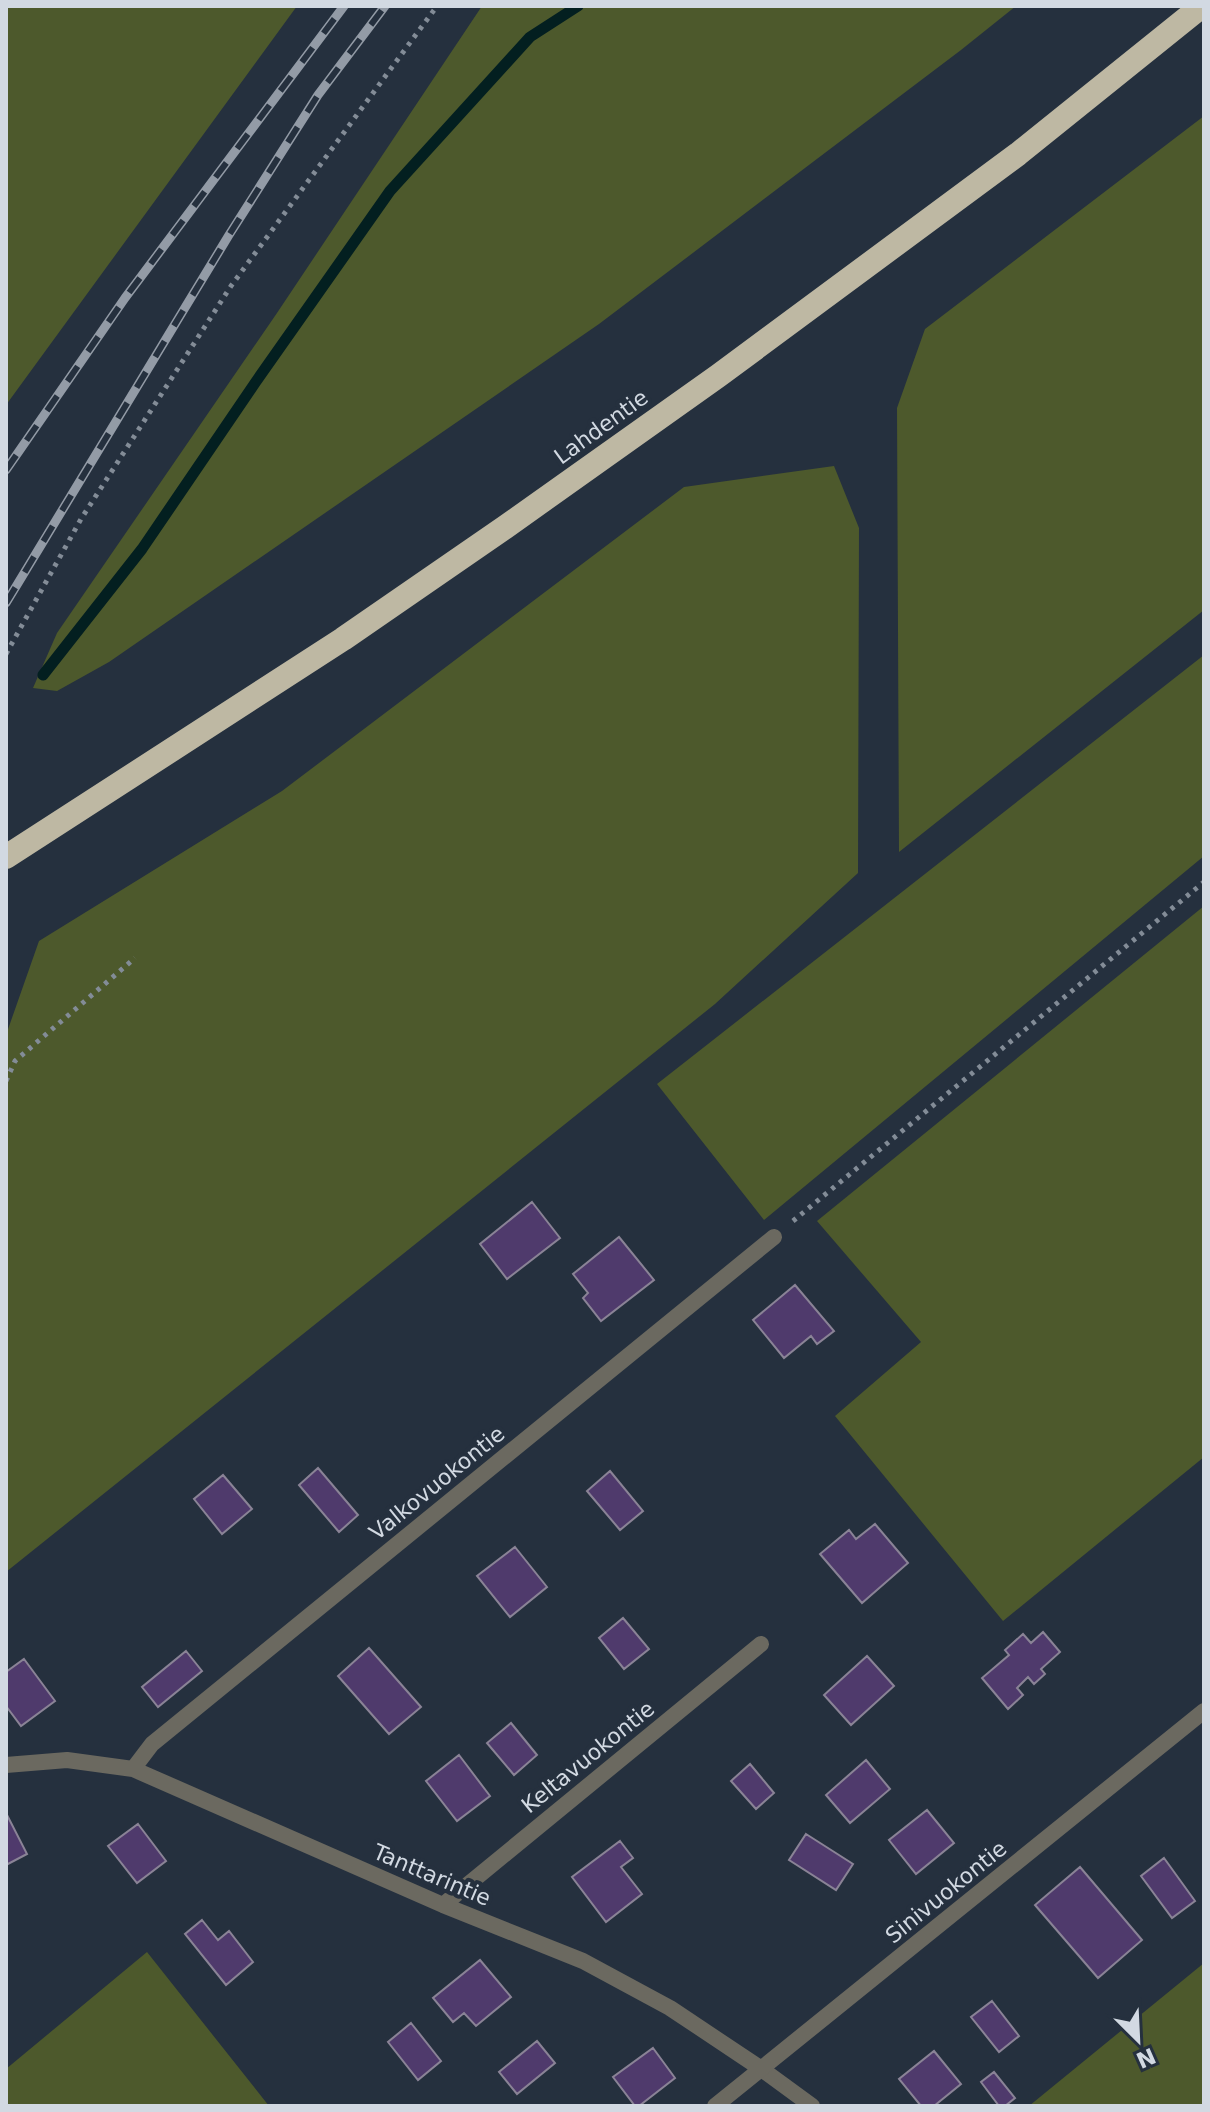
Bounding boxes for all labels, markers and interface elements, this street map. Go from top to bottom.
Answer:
street label: Lahdentie [549,385,653,469]
street label: Valkovuokontie [364,1421,510,1545]
street label: Keltavuokontie [517,1696,659,1818]
street label: Sinivuokontie [881,1836,1011,1948]
street label: Tanttarintie [369,1839,495,1911]
north arrow [1098,2000,1178,2080]
text: N [1132,2043,1159,2073]

